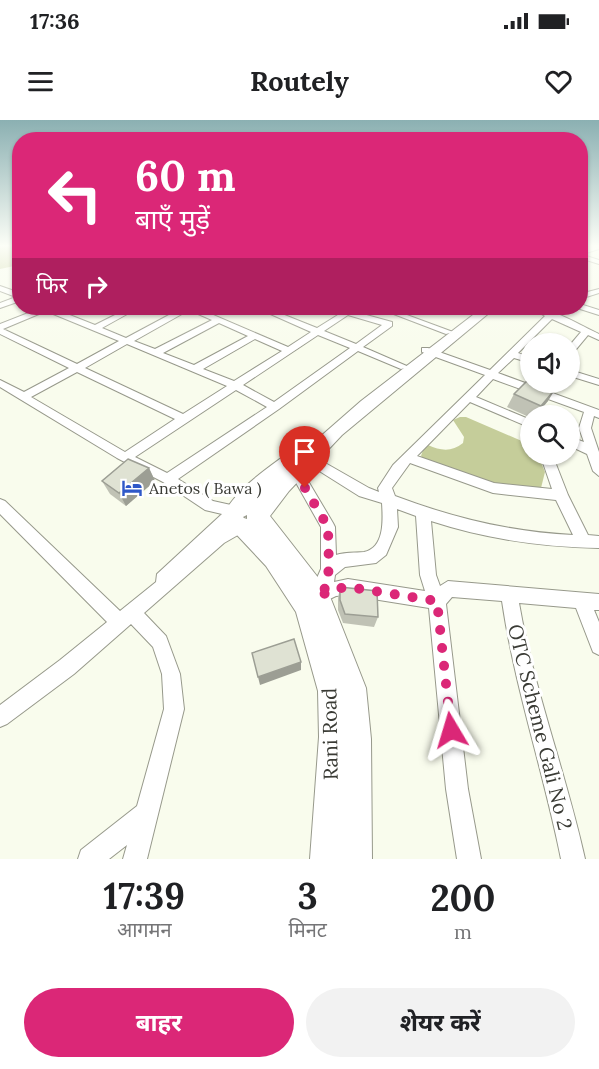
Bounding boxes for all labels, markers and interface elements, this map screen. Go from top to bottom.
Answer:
text: 17:36 [30,7,80,35]
text: Routely [250,64,349,98]
icon: menu [24,65,57,98]
icon: heart [542,65,575,98]
text: 60 m [135,149,236,203]
icon: left [36,156,114,234]
text: बाएँ मुड़ें [135,202,210,236]
icon: right [80,270,113,303]
text: फिर [36,271,68,299]
map controls [520,333,580,465]
button: sound [520,333,580,393]
button: search [520,405,580,465]
pin [279,426,330,488]
icon: arrive [288,435,321,468]
hotel icon: Anetos ( Bawa ) [120,476,144,500]
place label: Anetos ( Bawa ) [148,478,262,499]
street label: OTC Scheme Gali No 2 [503,621,578,832]
street label: Rani Road [316,688,343,780]
position arrow [419,698,483,762]
text: 17:39 [104,873,185,919]
text: 3 [298,873,318,919]
text: 200 [430,875,495,921]
text: आगमन [117,917,172,942]
text: मिनट [289,917,327,942]
text: m [454,919,472,944]
button: बाहर [24,988,294,1057]
button: शेयर करें [306,988,575,1057]

